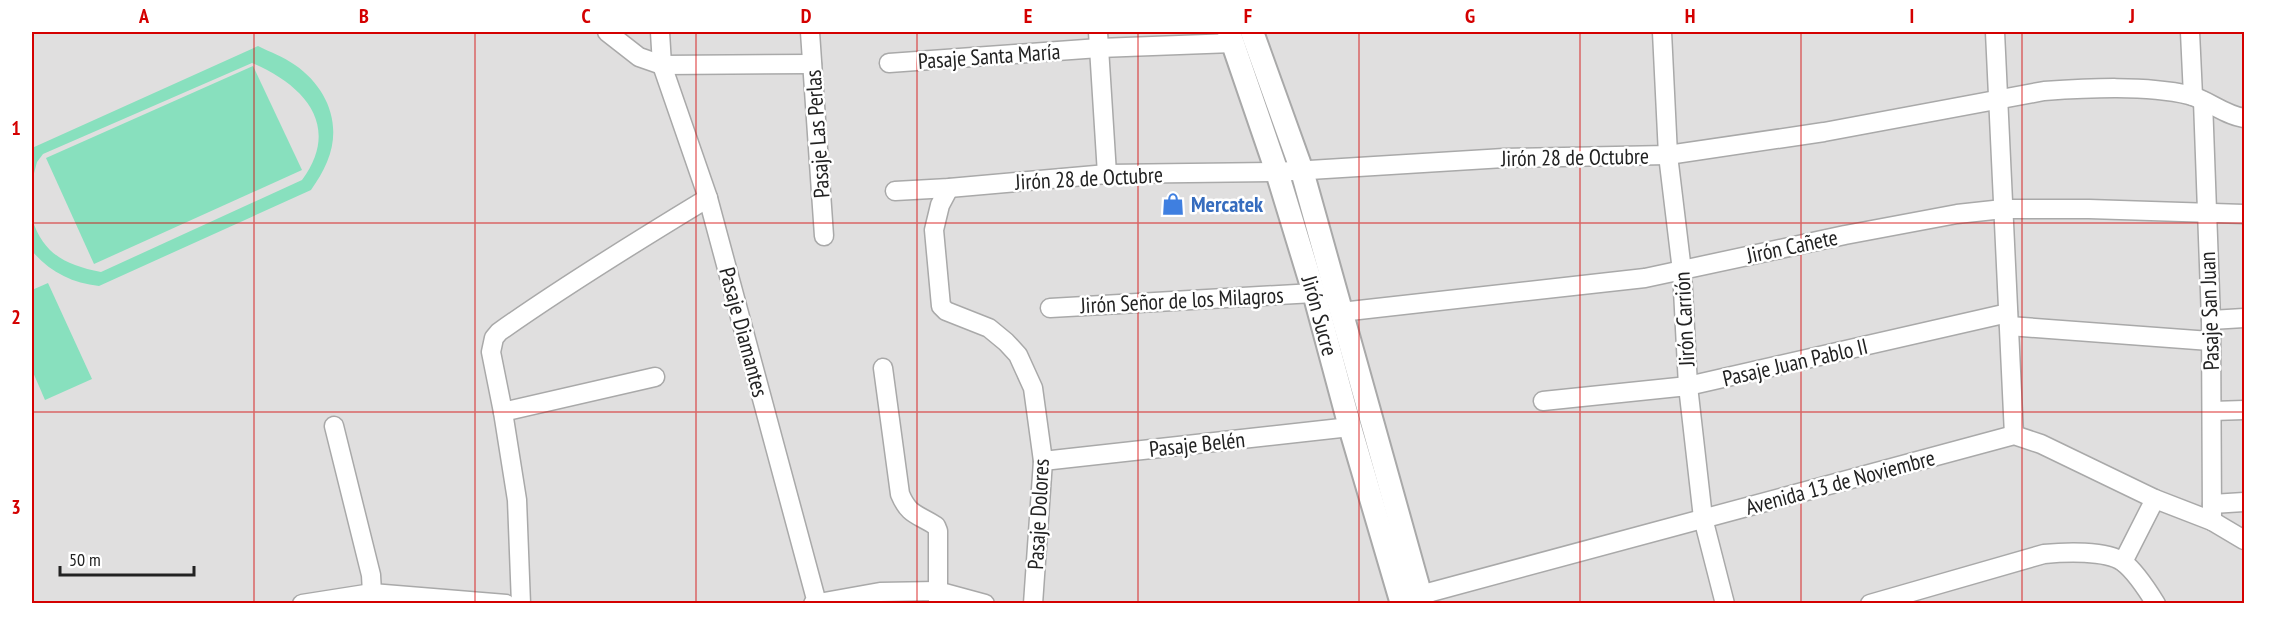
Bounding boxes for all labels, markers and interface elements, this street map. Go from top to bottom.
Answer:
text: A [138,3,150,29]
text: B [359,3,369,29]
text: C [581,3,591,29]
text: D [801,3,812,29]
text: E [1024,3,1032,29]
text: F [1244,3,1252,29]
text: G [1465,3,1475,29]
text: H [1685,3,1695,29]
text: I [1910,3,1914,29]
text: J [2128,3,2135,29]
street label: Pasaje Santa María [917,37,1061,75]
street label: Pasaje Las Perlas [799,69,835,199]
text: 1 [11,115,21,141]
street label: Jirón 28 de Octubre [1500,142,1649,172]
street label: Jirón 28 de Octubre [1013,160,1164,196]
place label: Mercatek [1191,190,1264,218]
shop icon: Mercatek [1160,191,1186,217]
street label: Jirón Cañete [1743,223,1840,269]
street label: Pasaje San Juan [2193,251,2225,371]
street label: Pasaje Diamantes [713,264,775,400]
street label: Jirón Sucre [1295,271,1344,359]
street label: Jirón Carrión [1668,271,1701,368]
street label: Jirón Señor de los Milagros [1079,281,1284,319]
text: 2 [11,304,21,330]
street label: Pasaje Juan Pablo II [1720,332,1870,392]
street label: Pasaje Belén [1148,425,1246,463]
street label: Avenida 13 de Noviembre [1742,443,1938,521]
street label: Pasaje Dolores [1021,458,1055,570]
text: 3 [11,494,21,520]
scale bar [60,539,194,577]
text: 50 m [69,548,101,571]

